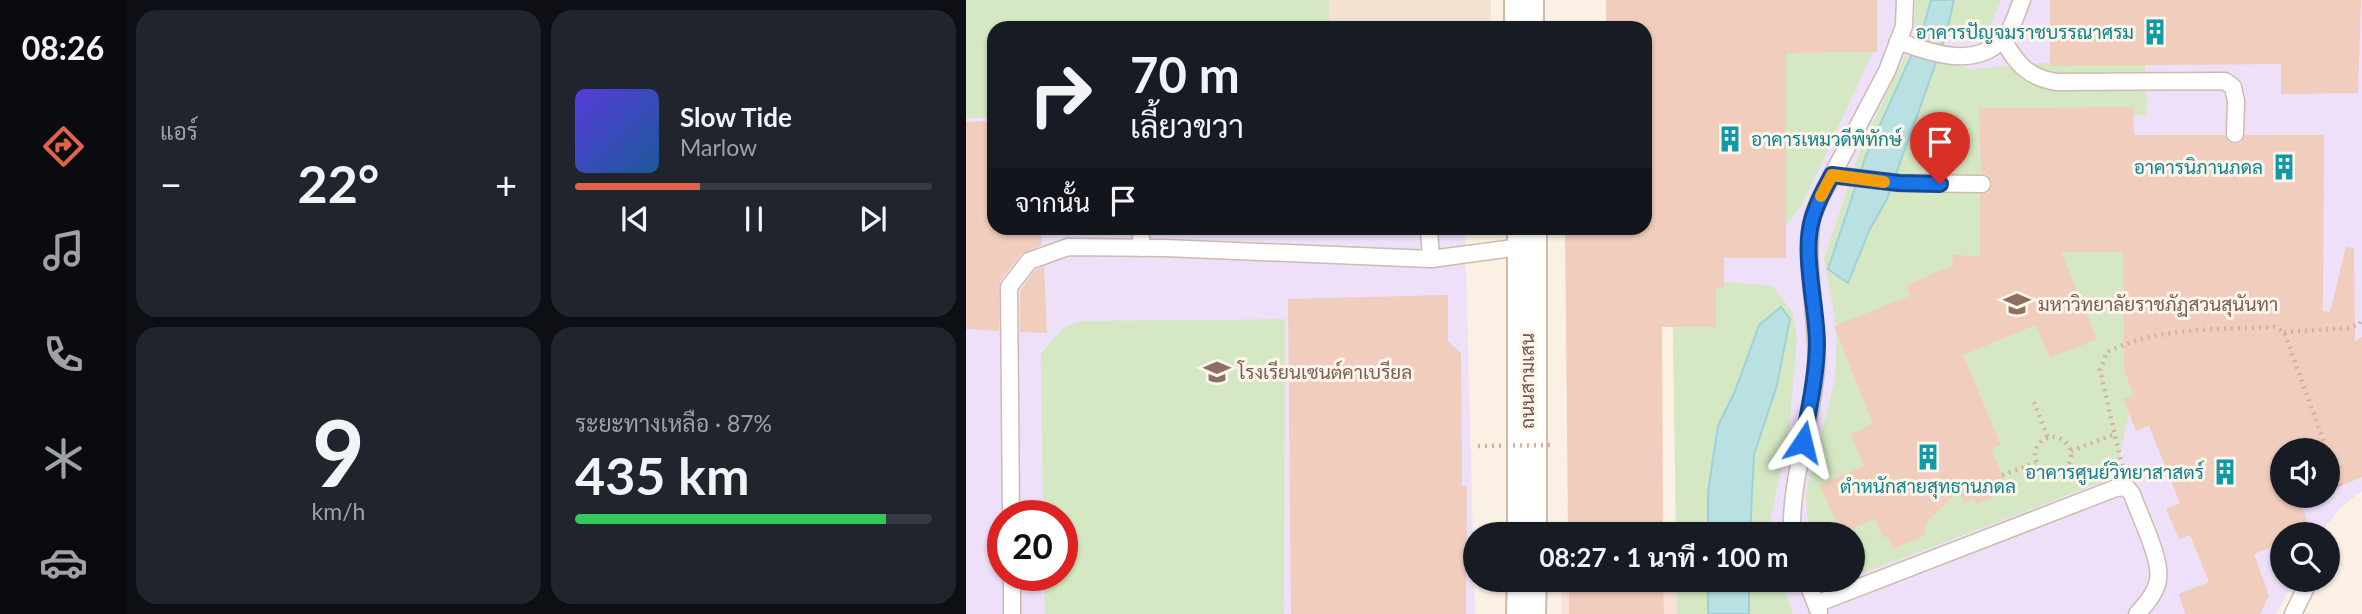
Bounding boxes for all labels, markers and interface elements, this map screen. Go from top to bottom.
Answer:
building icon: อาคารปัญจมราชบรรณาศรม [2140,17,2170,47]
place label: อาคารปัญจมราชบรรณาศรม [1915,20,2134,44]
text: 08:26 [22,28,104,67]
text: 70 m [1130,45,1240,103]
icon: right [1015,49,1106,140]
text: Slow Tide [680,101,792,133]
text: เลี้ยวขวา [1130,106,1244,145]
pin [1910,112,1970,184]
text: แอร์ [160,117,198,145]
icon: directions [39,122,88,171]
icon: arrive [1921,123,1959,161]
building icon: อาคารเหมวดีพิทักษ์ [1715,124,1745,154]
place label: อาคารเหมวดีพิทักษ์ [1751,127,1903,150]
text: Marlow [680,133,757,161]
text: 22° [298,152,379,214]
building icon: อาคารนิภานภดล [2269,152,2299,182]
place label: อาคารนิภานภดล [2134,155,2263,178]
text: − [160,161,182,207]
text: + [495,161,517,207]
icon: arrive [1104,182,1142,220]
text: จากนั้น [1015,186,1090,218]
icon: previous [616,200,654,238]
icon: pause [735,200,773,238]
icon: next [854,200,892,238]
icon: music [39,226,88,275]
school or university icon: มหาวิทยาลัยราชภัฏสวนสุนันทา [2002,289,2032,319]
place label: มหาวิทยาลัยราชภัฏสวนสุนันทา [2038,292,2278,317]
icon: phone [39,330,88,379]
street label: ถนนสามเสน [1515,333,1538,429]
school or university icon: โรงเรียนเซนต์คาเบรียล [1202,357,1232,387]
place label: โรงเรียนเซนต์คาเบรียล [1237,360,1412,383]
text: 9 [312,397,365,506]
position arrow [1766,405,1840,479]
text: ระยะทางเหลือ · 87% [575,409,772,437]
icon: climate [39,434,88,483]
map controls [2270,438,2340,592]
button: sound [2270,438,2340,508]
building icon: ตำหนักสายสุทธานภดล [1913,442,1943,472]
text: 435 km [575,444,749,506]
building icon: อาคารศูนย์วิทยาสาสตร์ [2210,457,2240,487]
place label: อาคารศูนย์วิทยาสาสตร์ [2025,460,2204,486]
place label: ตำหนักสายสุทธานภดล [1840,474,2016,499]
text: km/h [312,497,365,525]
speed limit sign: 20 [987,500,1078,591]
button: search [2270,522,2340,592]
icon: car [39,538,88,587]
text: 08:27 · 1 นาที · 100 m [1539,541,1789,573]

